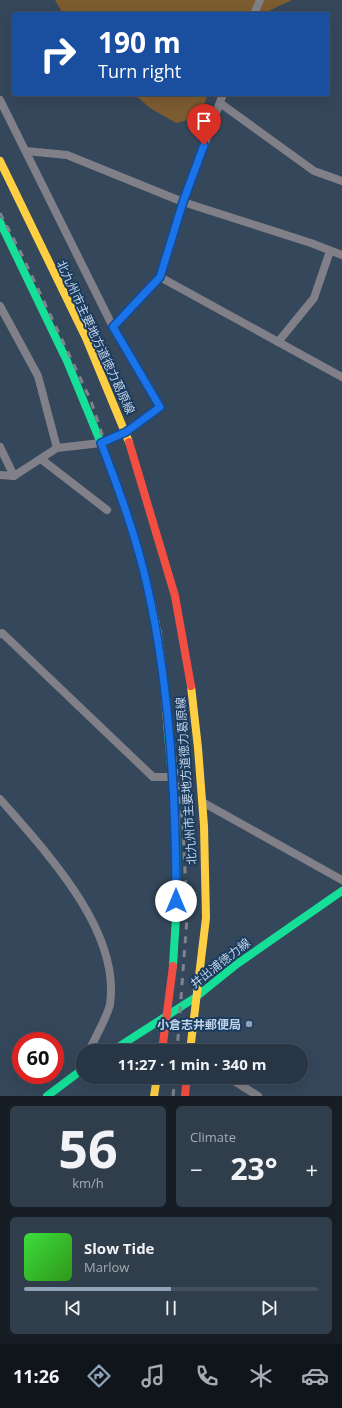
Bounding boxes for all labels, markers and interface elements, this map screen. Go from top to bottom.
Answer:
text: 190 m [98,23,181,61]
icon: right [32,28,84,80]
text: Turn right [98,59,181,83]
pin [187,104,221,145]
icon: arrive [193,110,215,132]
street label: 北九州市主要地方道徳力葛原線 [53,257,139,417]
street label: 北九州市主要地方道徳力葛原線 [172,697,200,865]
position arrow [155,880,197,922]
street label: 井出浦徳力線 [186,934,254,992]
place label: 小倉志井郵便局 [157,1016,241,1033]
marker: 小倉志井郵便局 [244,1019,254,1029]
speed limit sign: 60 [12,1032,64,1084]
text: 11:27 · 1 min · 340 m [118,1054,266,1074]
text: 56 [58,1112,118,1183]
text: Climate [190,1128,236,1146]
text: 23° [230,1148,278,1189]
text: − [190,1154,203,1184]
text: + [305,1154,318,1184]
text: km/h [72,1174,104,1192]
text: Slow Tide [84,1238,154,1258]
text: Marlow [84,1258,129,1276]
icon: previous [62,1297,84,1319]
icon: pause [160,1297,182,1319]
icon: next [258,1297,280,1319]
icon: directions [85,1362,113,1390]
icon: music [139,1362,167,1390]
icon: phone [193,1362,221,1390]
icon: climate [247,1362,275,1390]
icon: car [301,1362,329,1390]
text: 11:26 [13,1364,59,1388]

